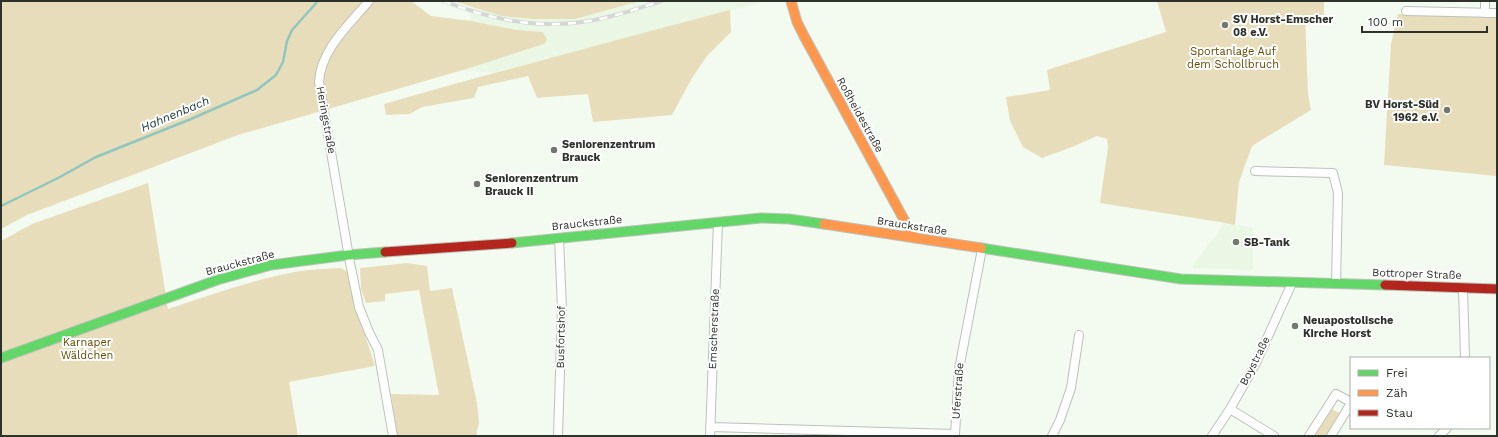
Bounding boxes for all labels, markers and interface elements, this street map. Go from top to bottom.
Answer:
scale bar [1362,8,1487,34]
place label: SV Horst-Emscher 08 e.V. [1233,13,1334,39]
text: 100 m [1368,15,1403,29]
marker: SV Horst-Emscher 08 e.V. [1220,20,1230,30]
park label: Sportanlage Auf dem Schollbruch [1187,45,1279,71]
street label: Roßheidestraße [834,75,886,155]
street label: Heringstraße [314,85,338,155]
water label: Hahnenbach [139,93,211,135]
place label: BV Horst-Süd 1962 e.V. [1365,98,1439,124]
marker: BV Horst-Süd 1962 e.V. [1442,105,1452,115]
place label: Seniorenzentrum Brauck [562,138,655,164]
marker: Seniorenzentrum Brauck [549,145,559,155]
place label: Seniorenzentrum Brauck II [485,172,578,198]
marker: Seniorenzentrum Brauck II [472,179,482,189]
street label: Brauckstraße [551,213,623,233]
street label: Brauckstraße [876,214,948,238]
place label: SB-Tank [1244,236,1290,249]
marker: SB-Tank [1231,237,1241,247]
street label: Brauckstraße [204,248,276,278]
street label: Bottroper Straße [1372,266,1462,282]
street label: Emscherstraße [706,288,722,370]
street label: Busfortshof [554,305,568,368]
place label: Neuapostolische Kirche Horst [1303,314,1393,340]
marker: Neuapostolische Kirche Horst [1290,321,1300,331]
street label: Boystraße [1237,334,1273,388]
park label: Karnaper Wäldchen [61,336,113,362]
legend [1350,357,1490,429]
street label: Uferstraße [950,362,966,420]
text: Frei [1386,366,1408,380]
text: Zäh [1386,386,1408,400]
text: Stau [1386,406,1413,420]

